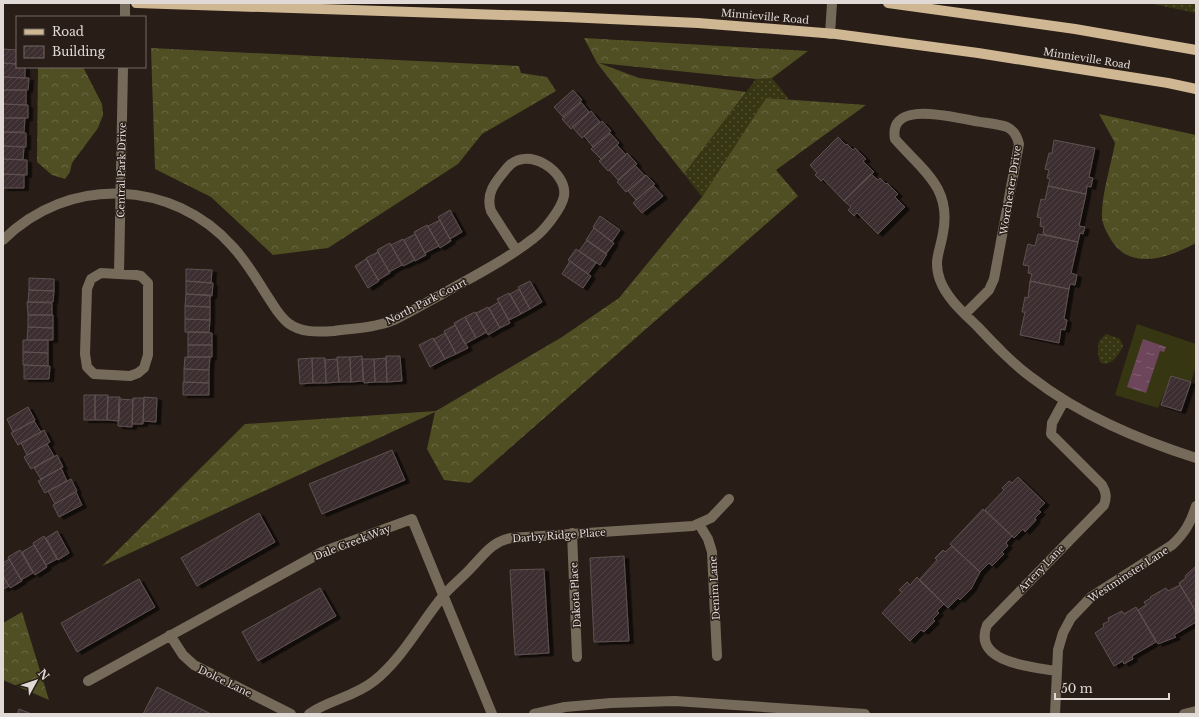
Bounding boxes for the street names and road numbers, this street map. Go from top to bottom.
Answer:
street label: Minnieville Road [720,6,810,27]
street label: Minnieville Road [1042,45,1132,72]
street label: Central Park Drive [114,122,129,218]
street label: Worchester Drive [997,144,1024,237]
street label: North Park Court [383,275,469,328]
street label: Dale Creek Way [312,522,393,563]
street label: Darby Ridge Place [512,526,607,545]
street label: Artery Lane [1015,542,1067,596]
street label: Westminster Lane [1085,544,1171,606]
street label: Denim Lane [706,555,723,620]
street label: Dakota Place [567,562,584,628]
street label: Dolce Lane [196,663,254,700]

